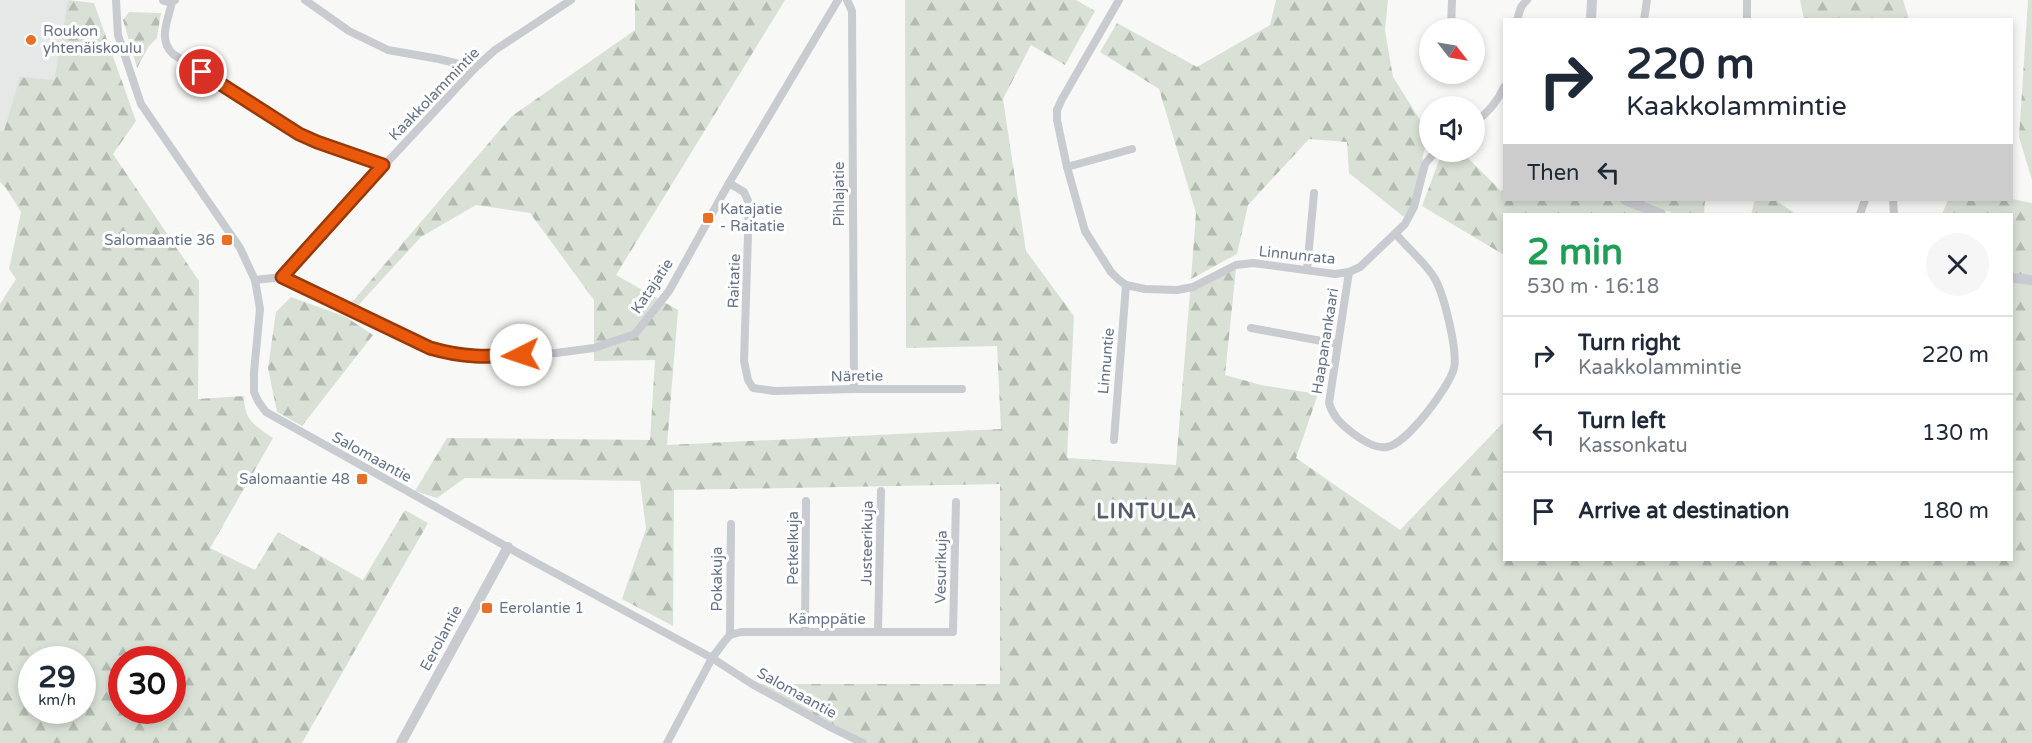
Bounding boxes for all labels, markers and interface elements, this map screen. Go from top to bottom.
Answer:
north arrow [1419,18,1485,84]
map controls [1419,18,1485,162]
place label: Roukon yhtenäiskoulu [43,22,142,57]
marker: Roukon yhtenäiskoulu [24,33,38,47]
text: 220 m [1626,39,1755,90]
icon: right [1527,42,1605,120]
street label: Kaakkolammintie [385,44,483,144]
pin [176,46,227,97]
icon: arrive [185,55,218,88]
text: Kaakkolammintie [1626,90,1847,123]
button: sound [1419,96,1485,162]
icon: left [1592,156,1625,189]
text: Then [1527,160,1580,186]
street label: Pihlajatie [830,161,848,227]
place label: Katajatie - Raitatie [720,200,785,235]
marker: Katajatie - Raitatie [701,211,715,225]
place label: Salomaantie 36 [104,231,215,249]
text: 2 min [1527,231,1623,274]
marker: Salomaantie 36 [220,233,234,247]
button: close [1926,233,1989,296]
street label: Linnunrata [1258,242,1336,268]
street label: Raitatie [724,253,744,309]
street label: Katajatie [627,255,677,317]
text: 530 m · 16:18 [1527,275,1659,299]
street label: Haapanankaari [1308,287,1342,395]
position arrow [489,323,553,387]
street label: Linnuntie [1094,327,1118,395]
text: Turn right [1578,330,1680,356]
icon: right [1527,339,1560,372]
text: 220 m [1922,342,1989,368]
text: Kaakkolammintie [1578,356,1741,380]
street label: Näretie [831,367,883,385]
text: Turn left [1578,408,1666,434]
icon: left [1527,417,1560,450]
text: 130 m [1922,420,1989,446]
street label: Salomaantie [329,428,415,486]
text: Kassonkatu [1578,434,1688,458]
place label: Salomaantie 48 [239,470,350,488]
marker: Salomaantie 48 [355,472,369,486]
icon: arrive [1527,495,1560,528]
text: Arrive at destination [1578,498,1789,524]
text: 180 m [1922,498,1989,524]
district label: LINTULA [1096,499,1198,524]
street label: Justeerikuja [857,500,877,586]
street label: Petkelkuja [784,511,802,585]
street label: Vesurikuja [931,530,951,604]
street label: Pokakuja [708,547,726,612]
place label: Eerolantie 1 [499,599,584,617]
marker: Eerolantie 1 [480,601,494,615]
street label: Eerolantie [416,602,466,674]
street label: Kämppätie [788,610,866,628]
speed limit sign: 30 [108,646,186,724]
text: 29 [38,659,76,696]
street label: Salomaantie [754,664,840,722]
text: km/h [38,691,76,709]

